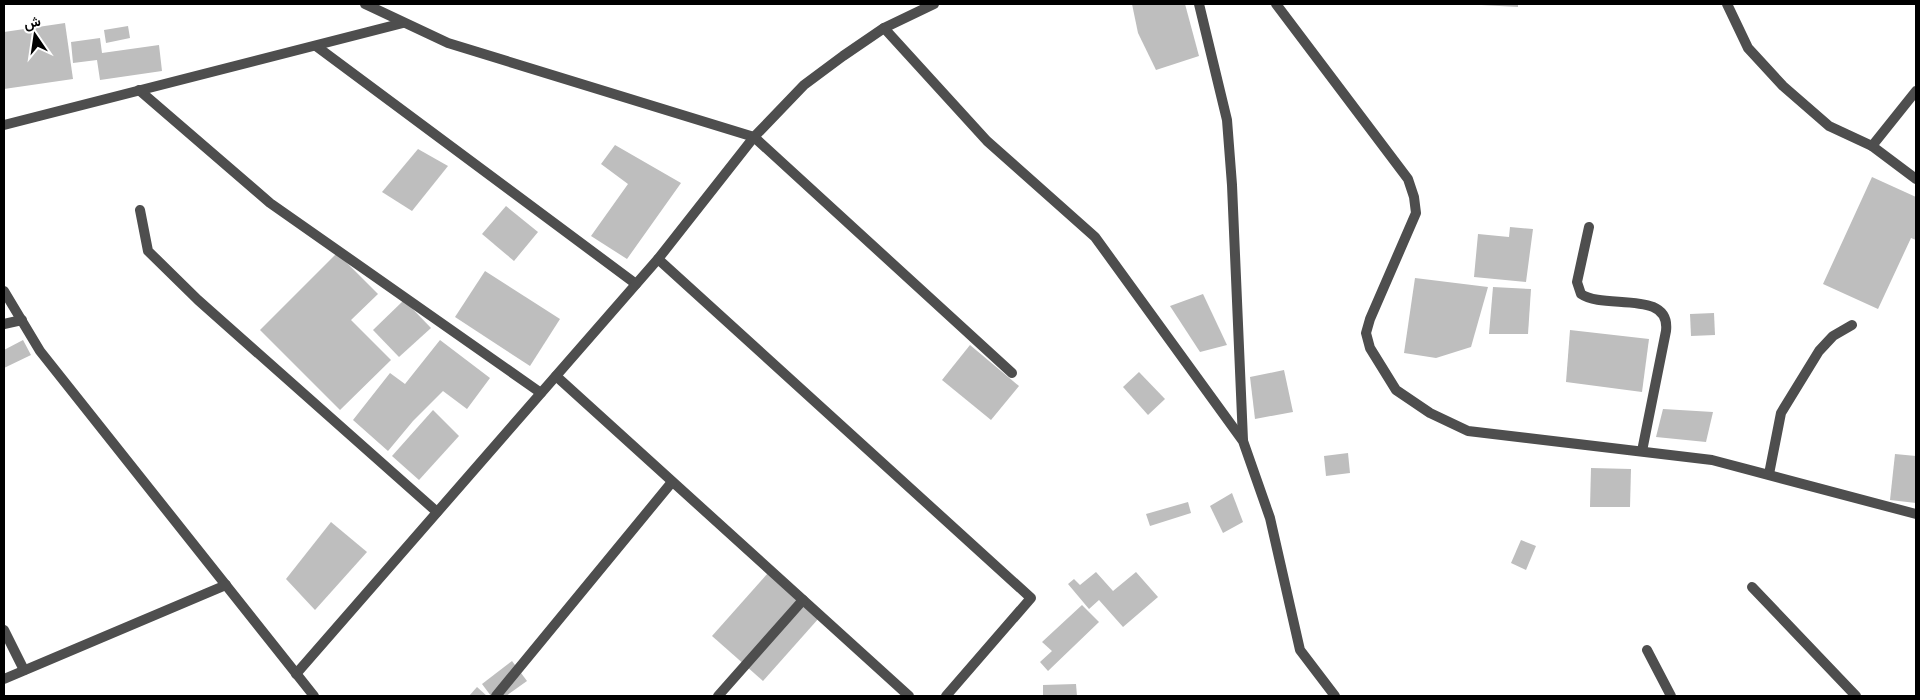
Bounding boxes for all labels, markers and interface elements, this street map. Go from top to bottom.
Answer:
north arrow [10,10,60,60]
text: ش [22,13,42,33]

